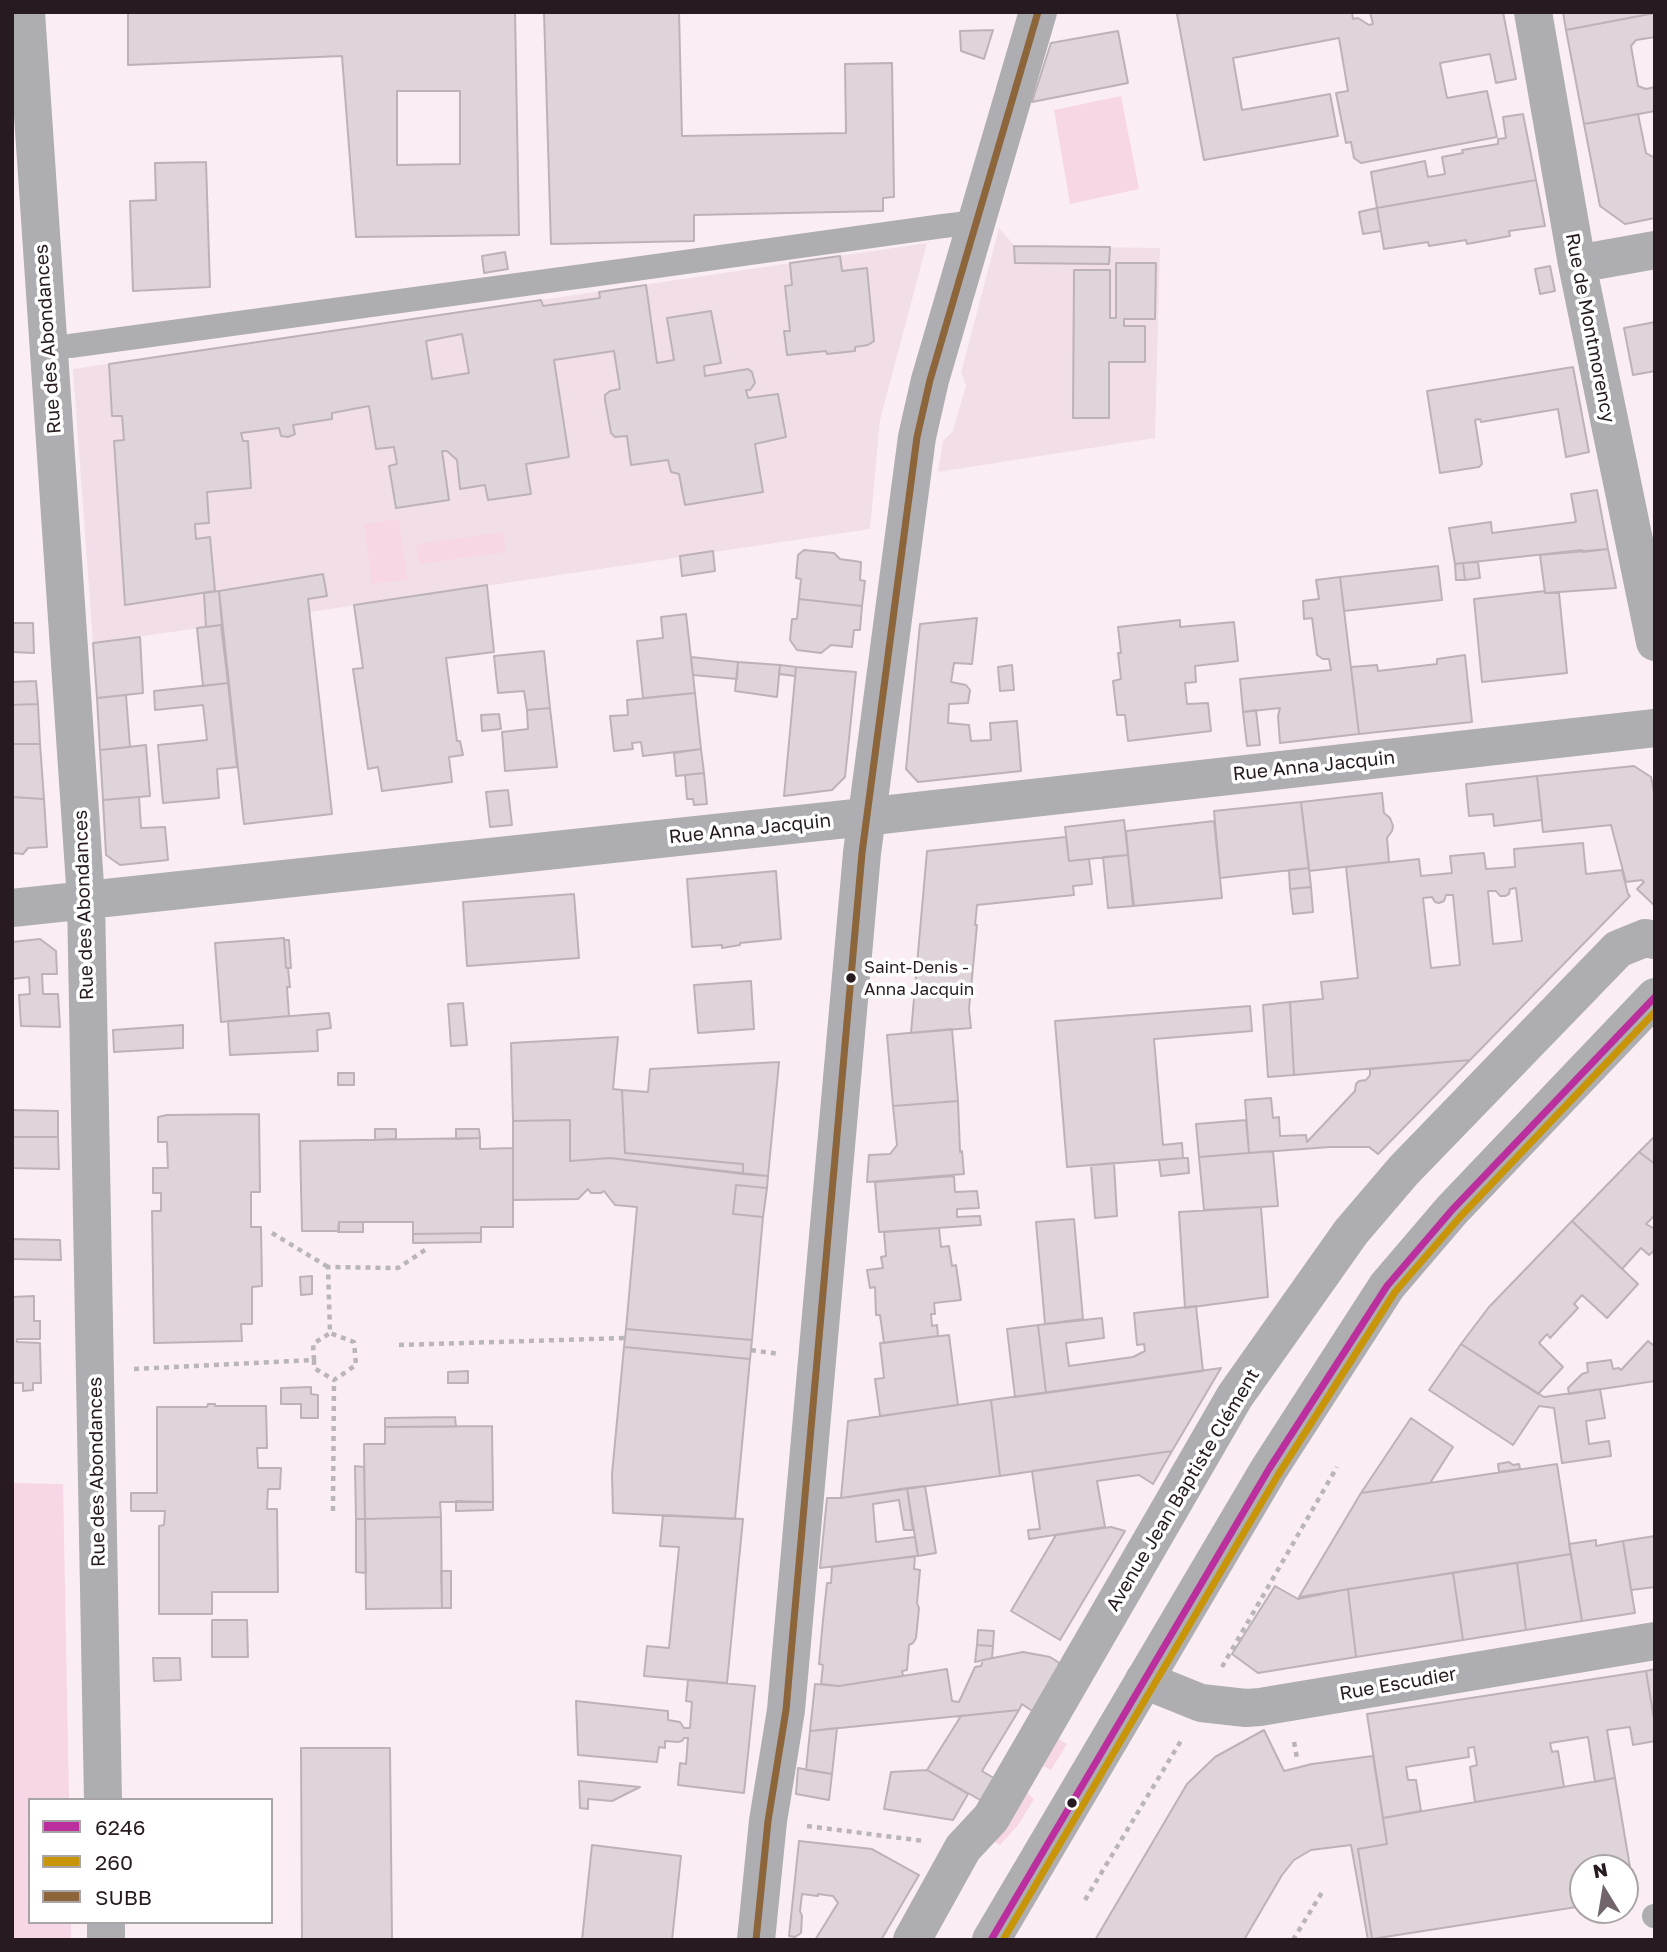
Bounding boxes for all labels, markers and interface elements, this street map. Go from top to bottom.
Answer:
street label: Rue de Montmorency [1560,231,1620,425]
street label: Rue des Abondances [30,243,66,435]
street label: Rue Anna Jacquin [1232,746,1396,786]
street label: Rue des Abondances [69,809,99,1001]
street label: Rue Anna Jacquin [668,809,832,849]
place label: Saint-Denis - Anna Jacquin [864,958,974,998]
marker: Saint-Denis - Anna Jacquin [844,971,858,985]
street label: Avenue Jean Baptiste Clément [1101,1365,1265,1615]
street label: Rue des Abondances [84,1377,110,1567]
street label: Rue Escudier [1338,1662,1458,1706]
unlabelled marker [1065,1796,1079,1810]
legend [28,1798,273,1924]
text: 6246 [95,1814,145,1840]
text: 260 [95,1849,133,1875]
north arrow [1569,1854,1639,1924]
text: N [1591,1857,1610,1883]
text: SUBB [95,1884,152,1910]

